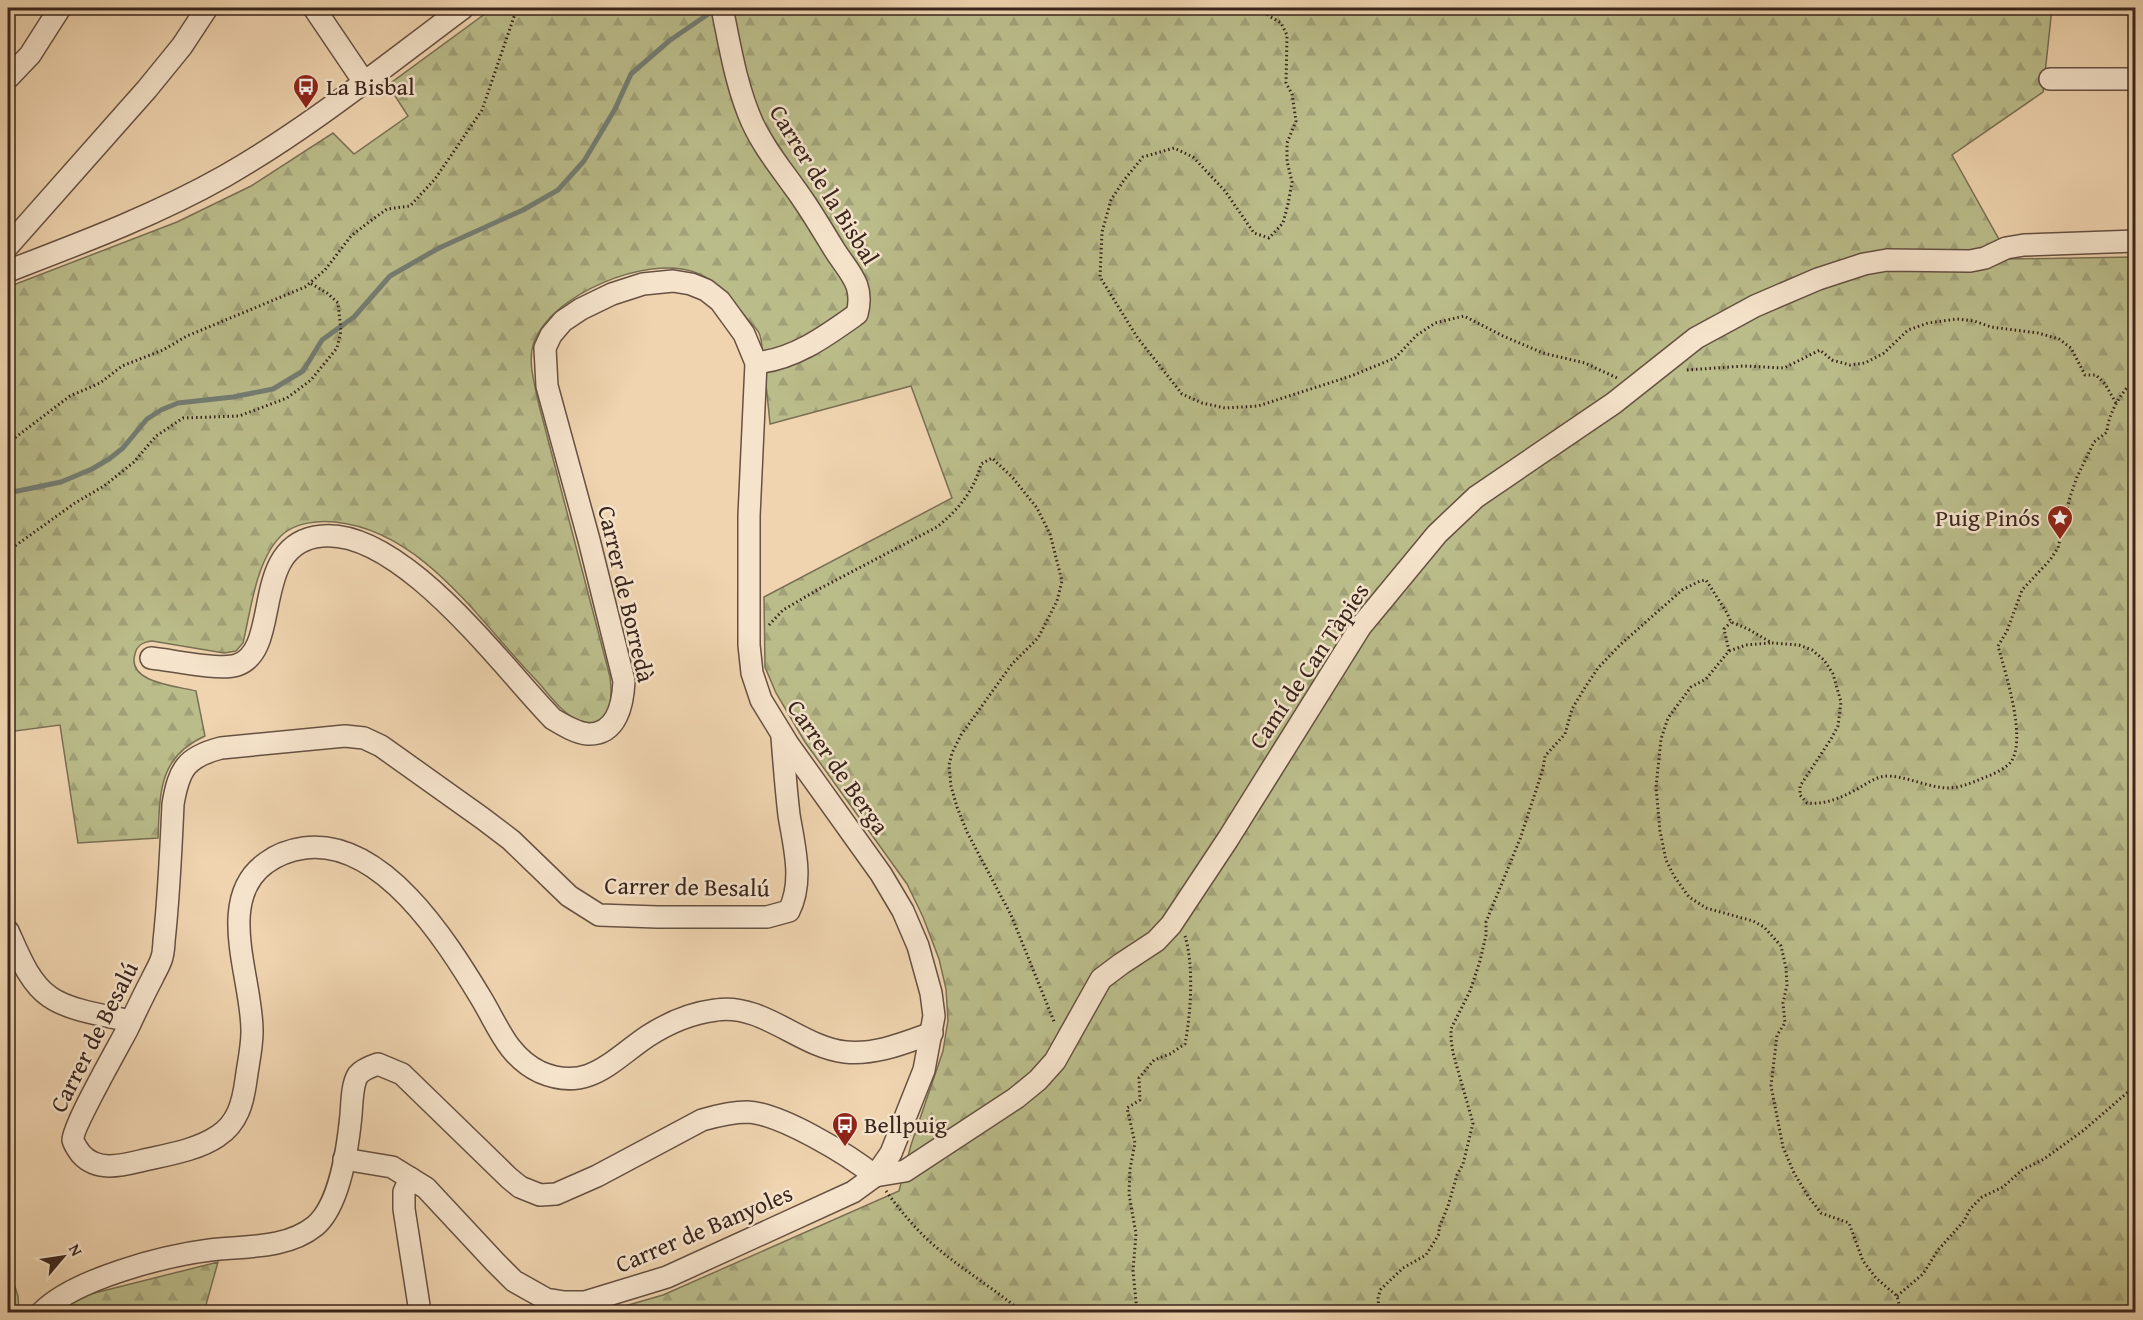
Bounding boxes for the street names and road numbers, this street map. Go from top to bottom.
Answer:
street label: Carrer de la Bisbal [761,98,888,272]
street label: Carrer de Borredà [589,502,664,686]
street label: Camí de Can Tàpies [1240,576,1377,756]
street label: Carrer de Berga [779,692,898,842]
street label: Carrer de Besalú [604,868,770,905]
street label: Carrer de Besalú [40,955,147,1118]
street label: Carrer de Banyoles [610,1175,798,1282]

